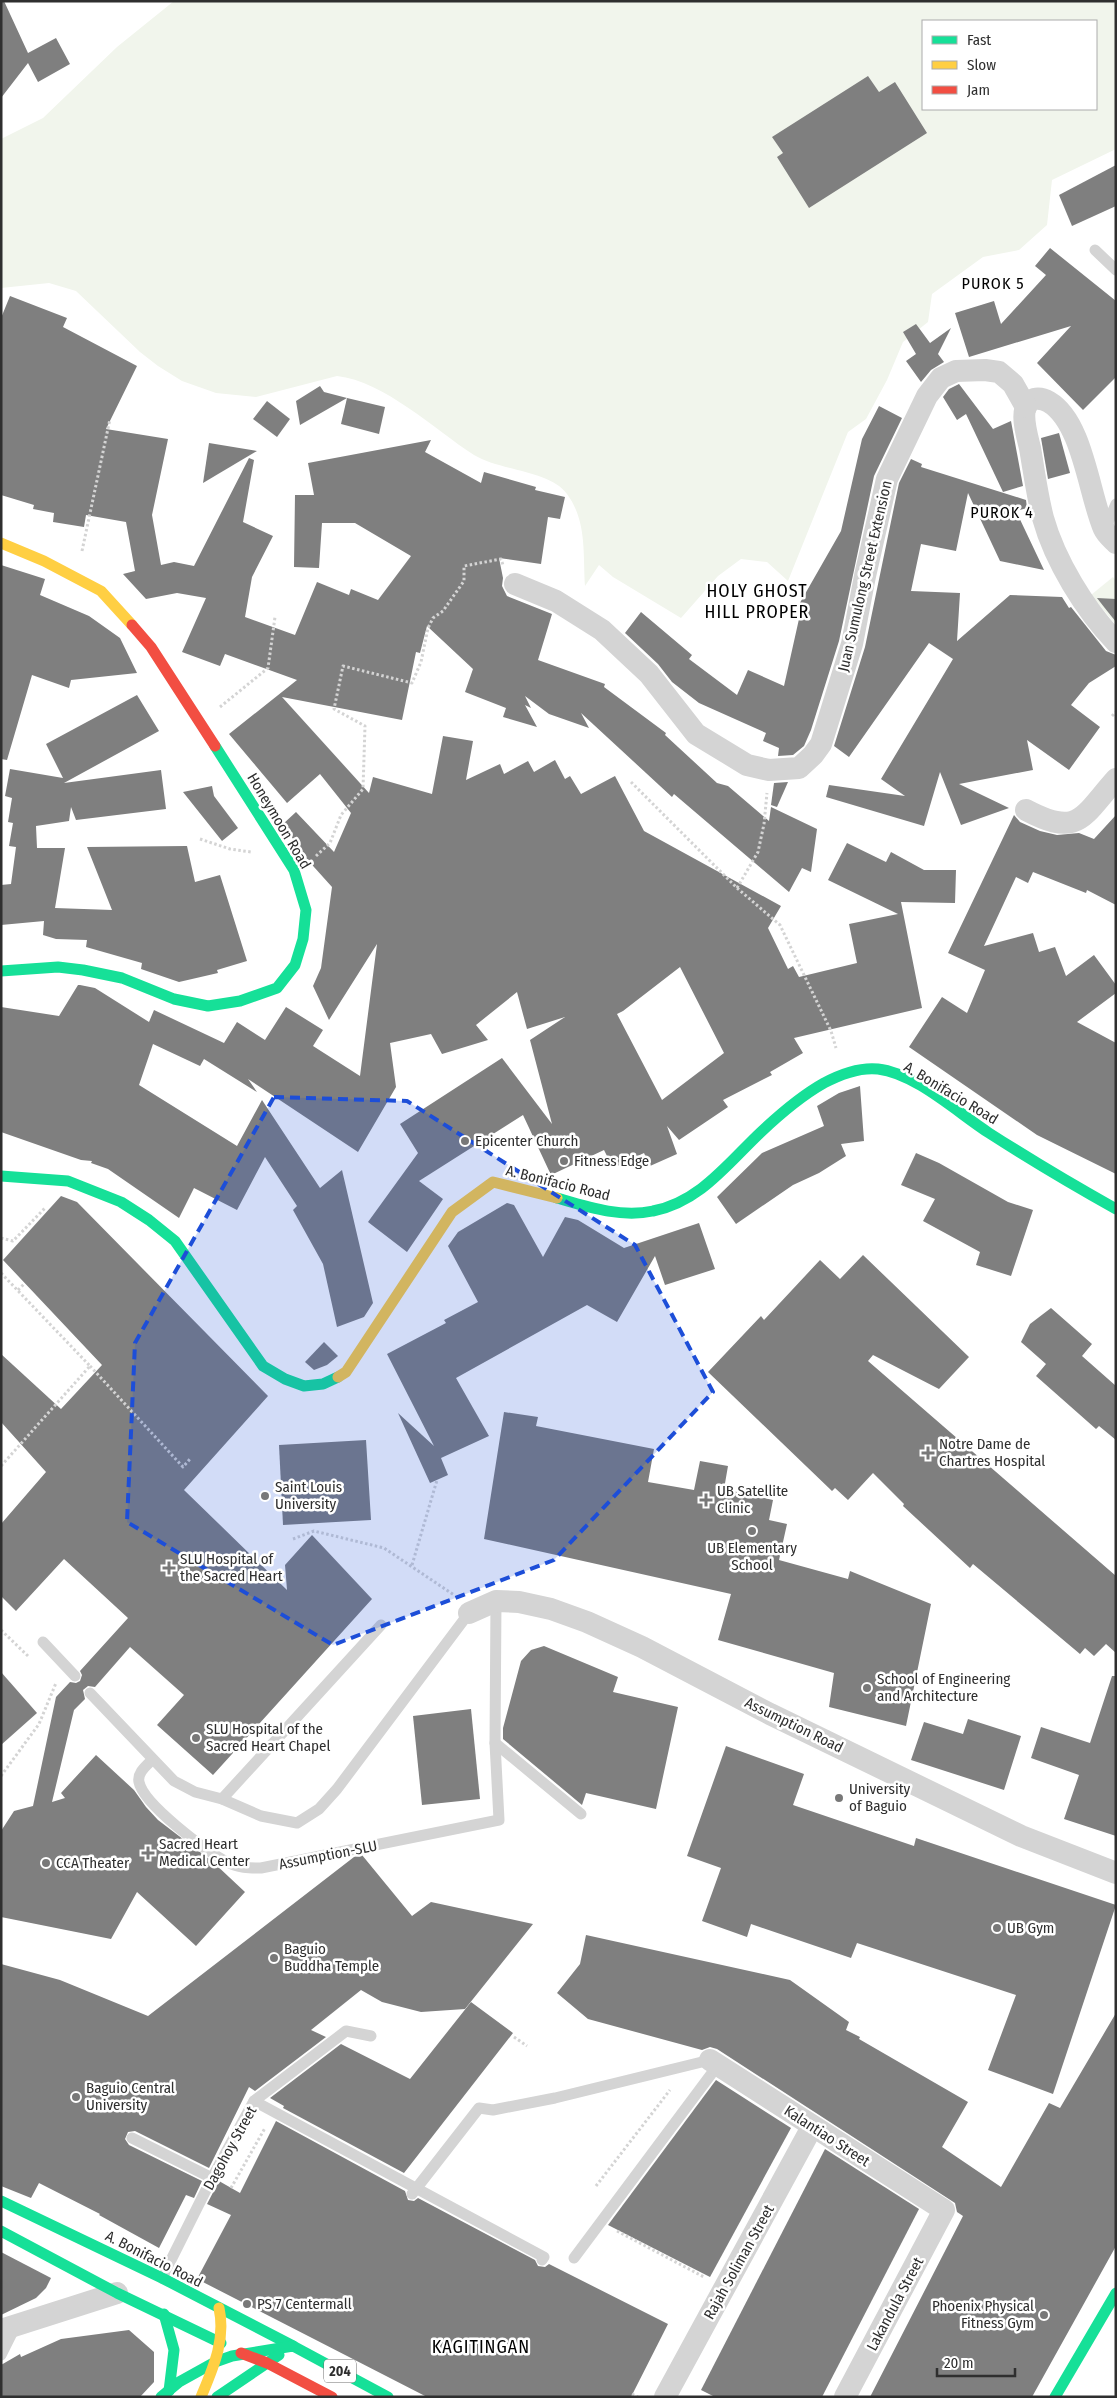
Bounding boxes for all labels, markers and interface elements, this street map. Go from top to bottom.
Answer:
legend [922,20,1097,110]
text: Fast [967,31,991,49]
text: Slow [967,56,996,74]
text: Jam [967,81,990,99]
district label: PUROK 5 [962,274,1024,293]
street label: Juan Sumulong Street Extension [834,479,896,673]
district label: PUROK 4 [970,503,1034,522]
district label: HOLY GHOST HILL PROPER [705,580,809,623]
street label: Honeymoon Road [243,770,315,872]
street label: A. Bonifacio Road [901,1058,1001,1128]
place label: Epicenter Church [475,1132,578,1150]
marker: Epicenter Church [459,1135,471,1147]
place label: Fitness Edge [574,1152,649,1170]
marker: Fitness Edge [558,1155,570,1167]
street label: A. Bonifacio Road [504,1161,612,1205]
place label: Notre Dame de Chartres Hospital [939,1435,1045,1470]
marker: Notre Dame de Chartres Hospital [921,1446,935,1460]
place label: Saint Louis University [275,1478,342,1513]
place label: UB Satellite Clinic [717,1482,788,1517]
marker: Saint Louis University [259,1490,271,1502]
marker: UB Satellite Clinic [699,1493,713,1507]
marker: UB Elementary School [746,1525,758,1537]
place label: UB Elementary School [707,1539,797,1574]
place label: SLU Hospital of the Sacred Heart [180,1550,283,1585]
marker: SLU Hospital of the Sacred Heart [162,1561,176,1575]
place label: School of Engineering and Architecture [877,1670,1010,1705]
marker: School of Engineering and Architecture [861,1682,873,1694]
street label: Assumption Road [742,1693,846,1757]
place label: SLU Hospital of the Sacred Heart Chapel [206,1720,330,1755]
marker: SLU Hospital of the Sacred Heart Chapel [190,1732,202,1744]
place label: University of Baguio [849,1780,911,1815]
marker: University of Baguio [833,1792,845,1804]
place label: Sacred Heart Medical Center [159,1835,251,1870]
street label: Assumption-SLU [277,1837,379,1873]
marker: Sacred Heart Medical Center [141,1846,155,1860]
place label: CCA Theater [56,1854,130,1872]
marker: CCA Theater [40,1857,52,1869]
place label: UB Gym [1007,1919,1054,1937]
marker: UB Gym [991,1922,1003,1934]
place label: Baguio Buddha Temple [284,1940,379,1975]
marker: Baguio Buddha Temple [268,1952,280,1964]
place label: Baguio Central University [86,2079,175,2114]
marker: Baguio Central University [70,2091,82,2103]
street label: Kalantiao Street [781,2102,873,2170]
street label: Dagohoy Street [200,2103,261,2193]
street label: Rajah Soliman Street [700,2202,778,2322]
street label: A. Bonifacio Road [102,2227,206,2291]
street label: Lakandula Street [863,2254,927,2354]
place label: PS 7 Centermall [257,2295,352,2313]
place label: Phoenix Physical Fitness Gym [932,2297,1034,2332]
marker: PS 7 Centermall [241,2298,253,2310]
marker: Phoenix Physical Fitness Gym [1038,2309,1050,2321]
district label: KAGITINGAN [432,2336,530,2358]
scale bar [937,2346,1014,2378]
text: 20 m [944,2354,974,2372]
road number: 204 [324,2360,356,2382]

